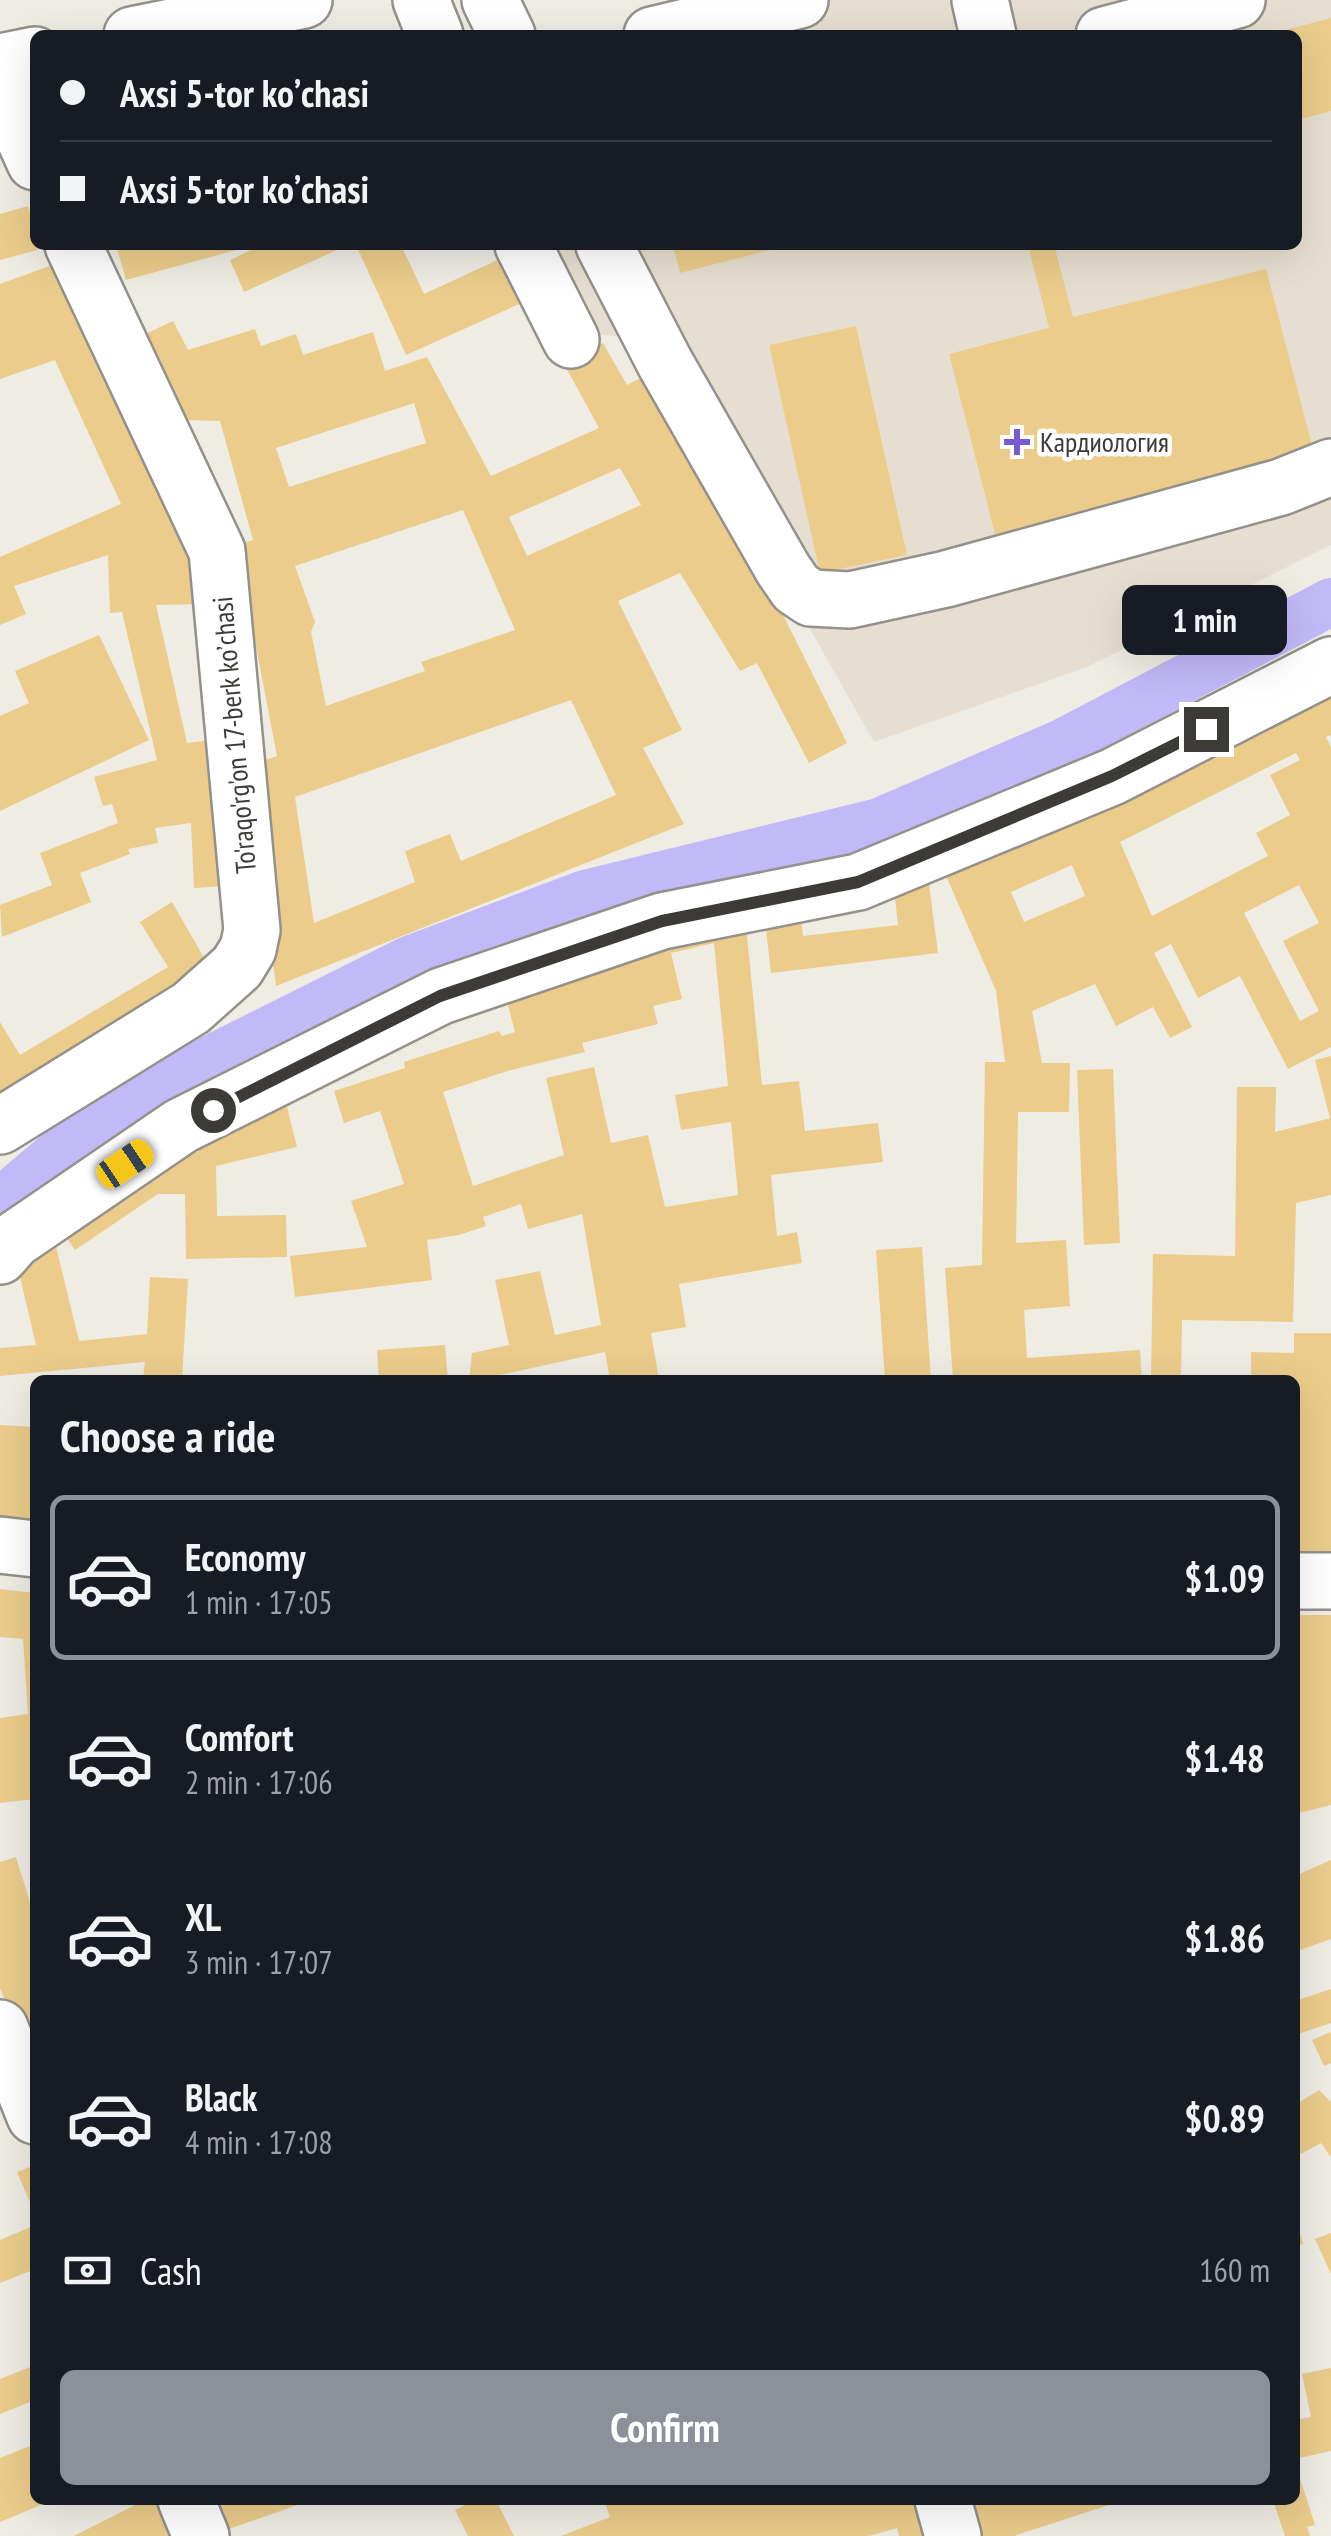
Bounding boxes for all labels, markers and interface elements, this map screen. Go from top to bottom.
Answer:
text: Аxsi 5-tor koʼchasi [120,68,369,117]
text: Аxsi 5-tor koʼchasi [120,164,369,213]
place label: Кардиология [1040,423,1169,460]
marker: Кардиология [1004,429,1030,455]
callout: 1 min [1124,584,1288,654]
street label: To'raqo'rg'on 17-berk koʼchasi [203,595,264,875]
text: 1 min [1172,599,1237,641]
route end [1184,707,1229,752]
route start [191,1088,236,1133]
car [92,1135,158,1193]
text: Choose a ride [60,1406,275,1464]
text: Economy [185,1532,305,1581]
icon: car [65,1533,155,1623]
text: $1.09 [1184,1553,1265,1602]
text: 1 min · 17:05 [185,1581,333,1623]
text: Comfort [185,1712,294,1761]
icon: car [65,1713,155,1803]
text: $1.48 [1184,1733,1265,1782]
text: 2 min · 17:06 [185,1761,333,1803]
text: XL [185,1892,221,1941]
icon: car [65,1893,155,1983]
text: $1.86 [1184,1913,1265,1962]
text: 3 min · 17:07 [185,1941,333,1983]
text: Black [185,2072,258,2121]
icon: car [65,2073,155,2163]
text: $0.89 [1184,2093,1265,2142]
text: 4 min · 17:08 [185,2121,333,2163]
icon: cash [60,2243,115,2298]
text: Cash [140,2246,202,2295]
text: 160 m [1199,2249,1270,2291]
button: Confirm [60,2370,1270,2485]

